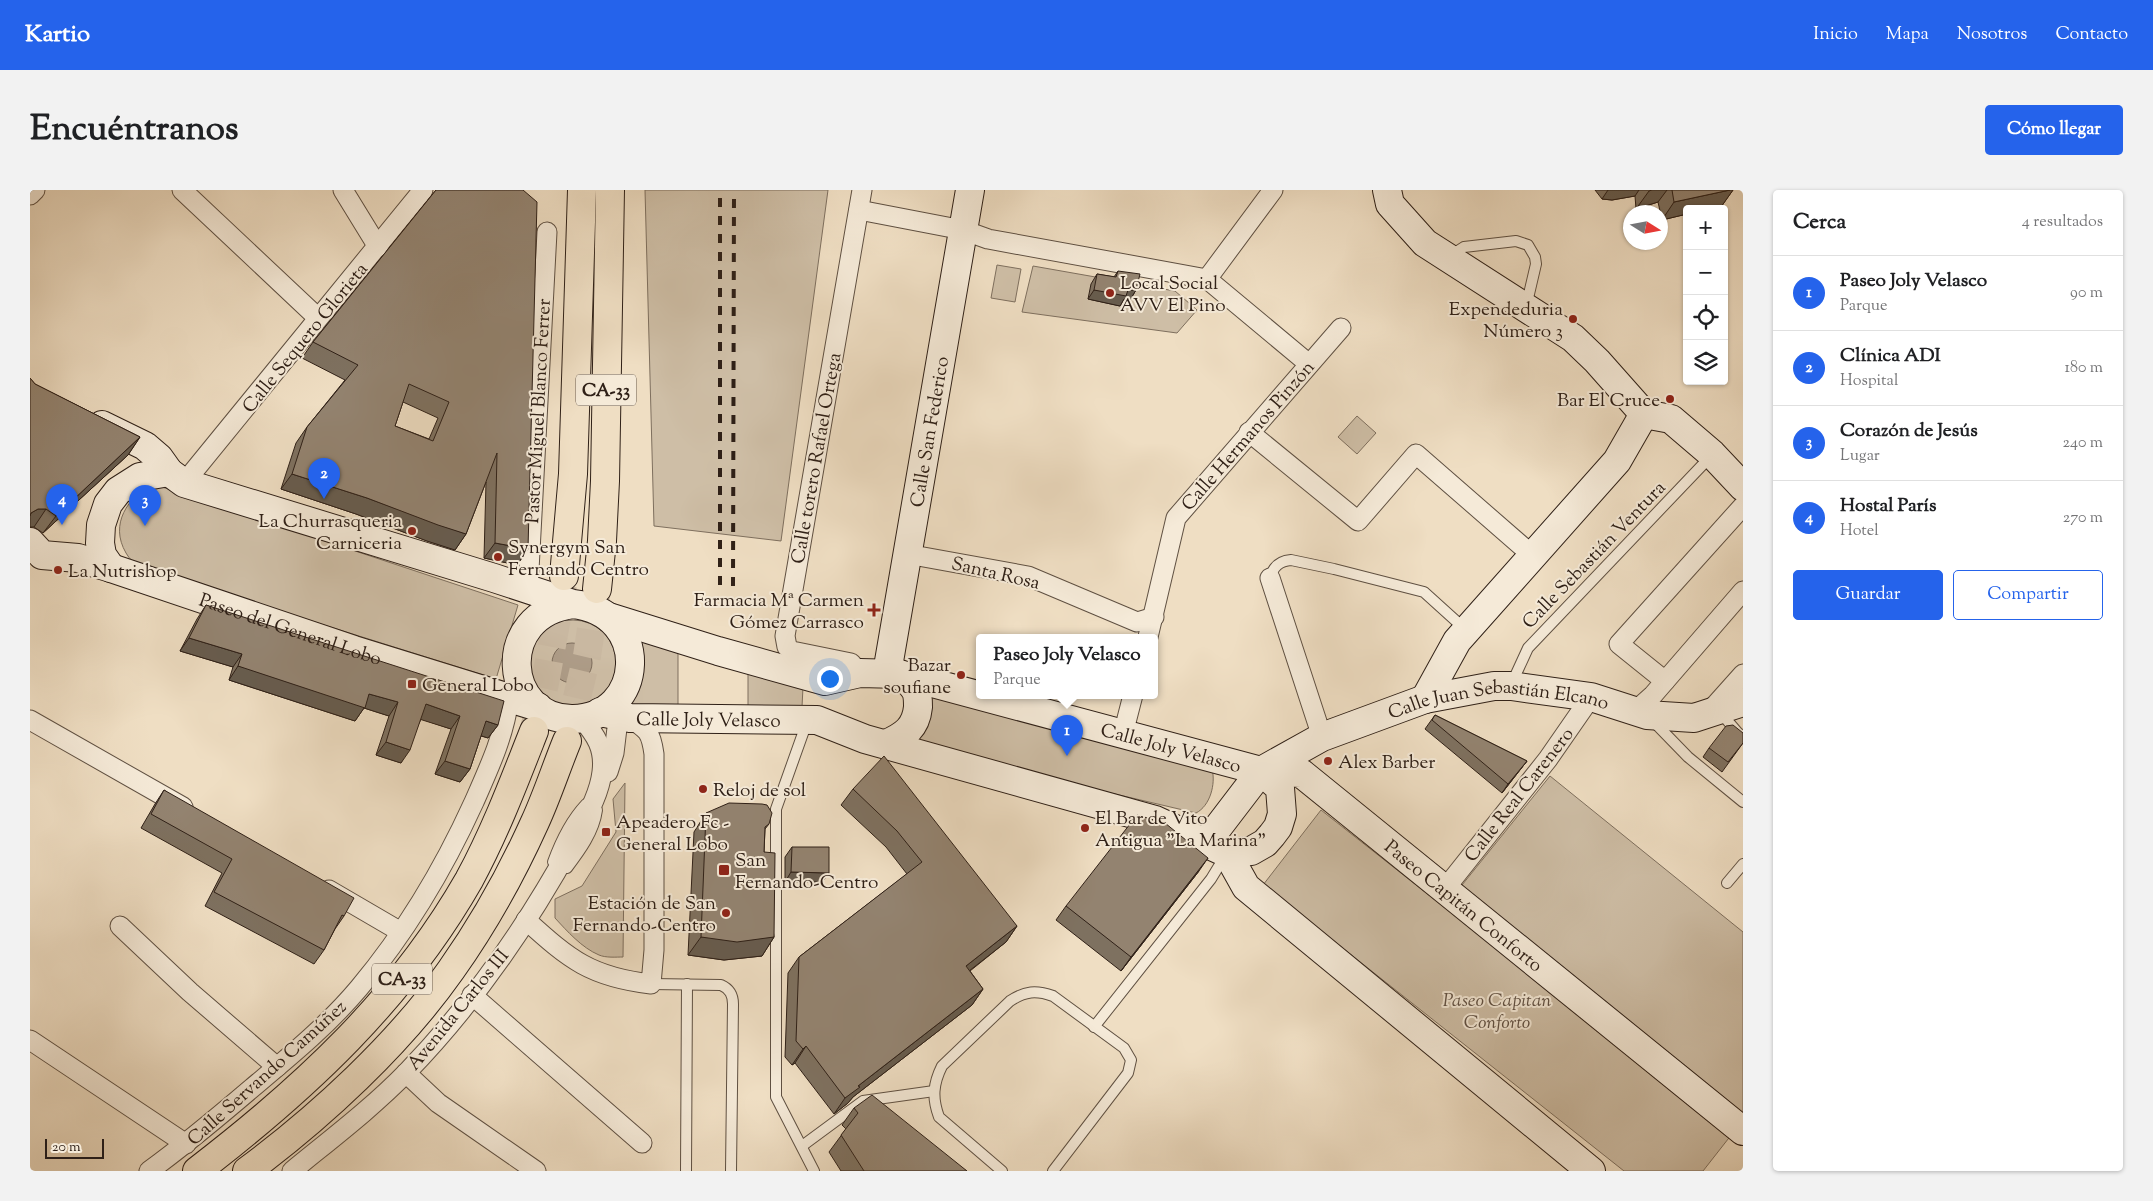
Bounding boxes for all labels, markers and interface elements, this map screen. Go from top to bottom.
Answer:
text: Kartio [25,18,90,52]
text: Inicio [1813,22,1858,48]
text: Mapa [1886,22,1929,48]
text: Nosotros [1957,22,2027,48]
text: Contacto [2055,22,2128,48]
text: Encuéntranos [30,105,239,156]
button: Cómo llegar [1985,105,2123,155]
north arrow [1623,205,1668,250]
map controls [1683,205,1728,385]
button: + [1683,205,1728,250]
text: Cerca [1793,208,1846,238]
text: 4 resultados [2022,211,2103,234]
button: − [1683,250,1728,295]
street label: Calle Sequero Glorieta [237,257,375,420]
text: Paseo Joly Velasco [1840,268,1987,295]
place label: Local Social AVV El Pino [1120,271,1226,320]
text: 1 [1806,282,1812,305]
text: 90 m [2070,282,2103,305]
marker: Local Social AVV El Pino [1104,287,1116,299]
button: locate [1683,295,1728,340]
text: Parque [1840,295,1887,318]
place label: Expendeduria Número 3 [1449,297,1563,346]
street label: Pastor Miguel Blanco Ferrer [520,298,559,524]
marker: Expendeduria Número 3 [1567,313,1579,325]
button: layers [1683,340,1728,385]
text: Clínica ADI [1840,343,1941,370]
street label: Calle torero Rafael Ortega [786,351,849,566]
street label: Calle San Federico [905,355,957,509]
street label: Calle Hermanos Pinzón [1176,356,1322,518]
text: 2 [1805,357,1813,380]
text: 180 m [2064,357,2103,380]
text: Hospital [1840,370,1898,393]
road number: CA-33 [576,374,636,406]
place label: Bar El Cruce [1557,388,1660,415]
marker: Bar El Cruce [1664,393,1676,405]
text: Corazón de Jesús [1840,418,1978,445]
text: 3 [1806,432,1812,455]
text: 240 m [2062,432,2103,455]
text: Lugar [1840,445,1880,468]
pin: 2 [308,458,340,499]
street label: Calle Sebastián Ventura [1517,476,1673,636]
pin: 4 [46,484,78,525]
pin: 3 [129,485,161,526]
text: Hostal París [1840,493,1936,520]
text: 4 [1805,507,1813,530]
text: 270 m [2063,507,2103,530]
place label: La Churrasqueria Carniceria [259,509,402,558]
text: Hotel [1840,520,1879,543]
marker: La Churrasqueria Carniceria [406,525,418,537]
place label: Synergym San Fernando Centro [508,535,649,584]
marker: Synergym San Fernando Centro [492,551,504,563]
street label: Santa Rosa [948,551,1043,598]
place label: La Nutrishop [68,559,176,586]
marker: La Nutrishop [52,564,64,576]
button: Guardar [1793,570,1943,620]
button: Compartir [1953,570,2103,620]
street label: Paseo del General Lobo [195,588,385,674]
place label: Farmacia Mª Carmen Gómez Carrasco [694,588,864,637]
marker: Farmacia Mª Carmen Gómez Carrasco [868,604,880,616]
popup [976,634,1158,699]
text: Paseo Joly Velasco [993,642,1141,669]
place label: Bazar soufiane [883,653,951,702]
your location [817,666,843,692]
marker: Bazar soufiane [955,669,967,681]
text: Parque [993,669,1041,692]
place label: General Lobo [422,673,534,700]
street label: Calle Juan Sebastián Elcano [1385,675,1612,728]
marker: General Lobo [406,678,418,690]
street label: Calle Joly Velasco [636,707,781,736]
pin: 1 [1051,715,1083,756]
street label: Calle Joly Velasco [1097,718,1244,781]
street label: Calle Real Carenero [1459,723,1581,869]
place label: Alex Barber [1338,750,1435,777]
marker: Alex Barber [1322,755,1334,767]
place label: Reloj de sol [713,778,806,805]
marker: Reloj de sol [697,783,709,795]
place label: El Bar de Vito Antigua "La Marina" [1095,806,1266,855]
place label: Apeadero Fc - General Lobo [616,810,729,859]
marker: El Bar de Vito Antigua "La Marina" [1079,822,1091,834]
marker: Apeadero Fc - General Lobo [600,826,612,838]
street label: Paseo Capitán Conforto [1377,835,1548,980]
place label: San Fernando-Centro [735,848,878,897]
marker: San Fernando-Centro [717,863,731,877]
place label: Estación de San Fernando-Centro [573,891,716,940]
marker: Estación de San Fernando-Centro [720,907,732,919]
street label: Avenida Carlos III [402,944,516,1077]
road number: CA-33 [372,964,432,994]
park label: Paseo Capitan Conforto [1443,988,1551,1037]
street label: Calle Servando Camúñez [182,995,353,1153]
scale bar [45,1136,104,1159]
text: 20 m [52,1138,81,1158]

